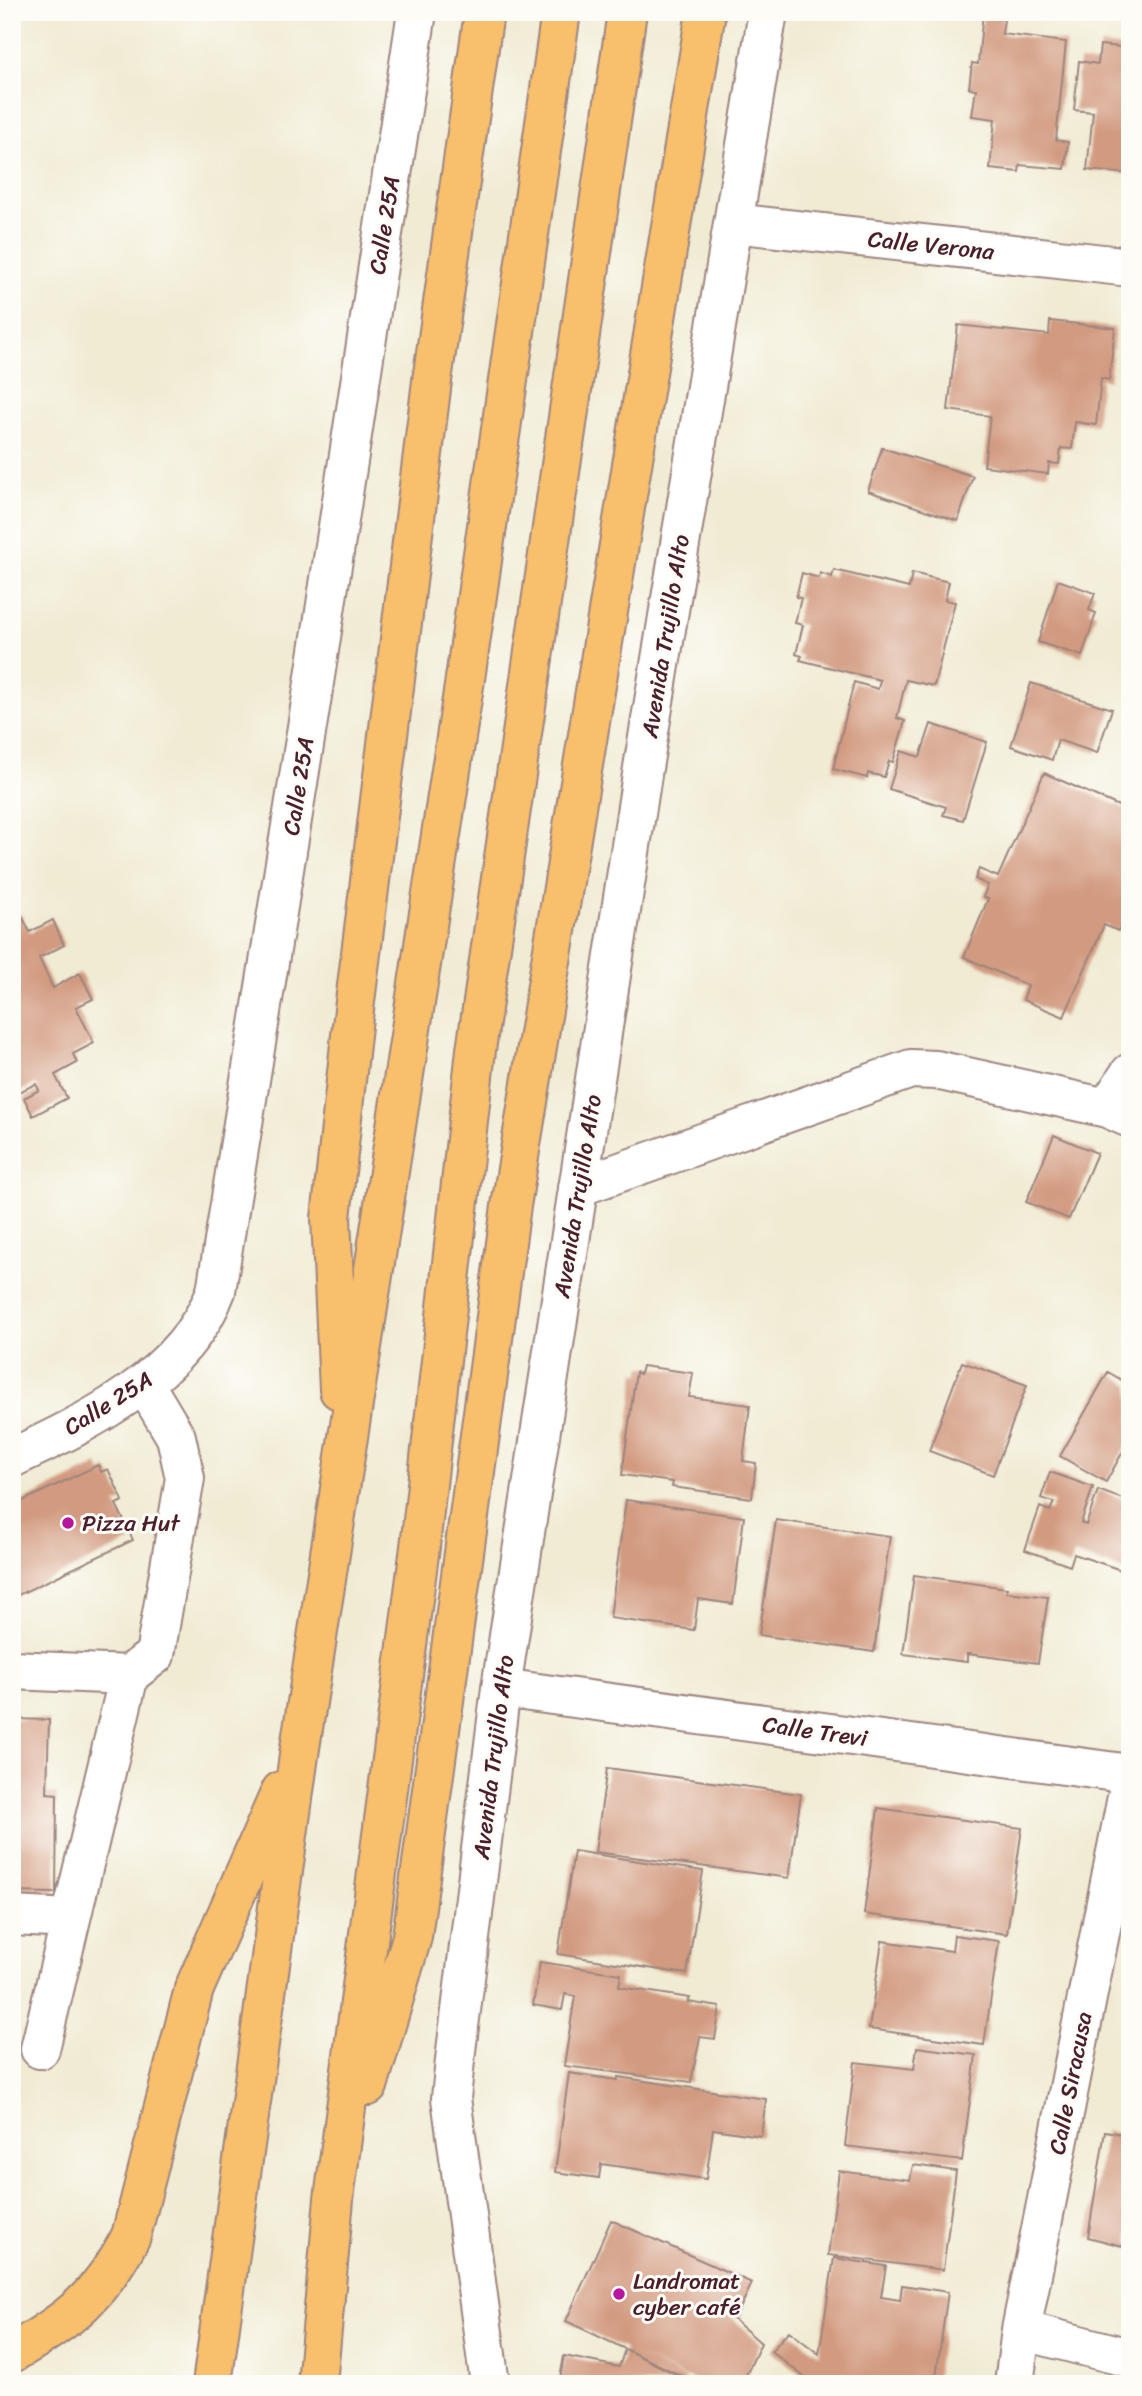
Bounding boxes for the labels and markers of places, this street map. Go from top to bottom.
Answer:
place label: Pizza Hut [82,1503,181,1544]
marker: Pizza Hut [60,1515,76,1531]
place label: Landromat cyber café [633,2261,741,2328]
marker: Landromat cyber café [611,2286,627,2302]

